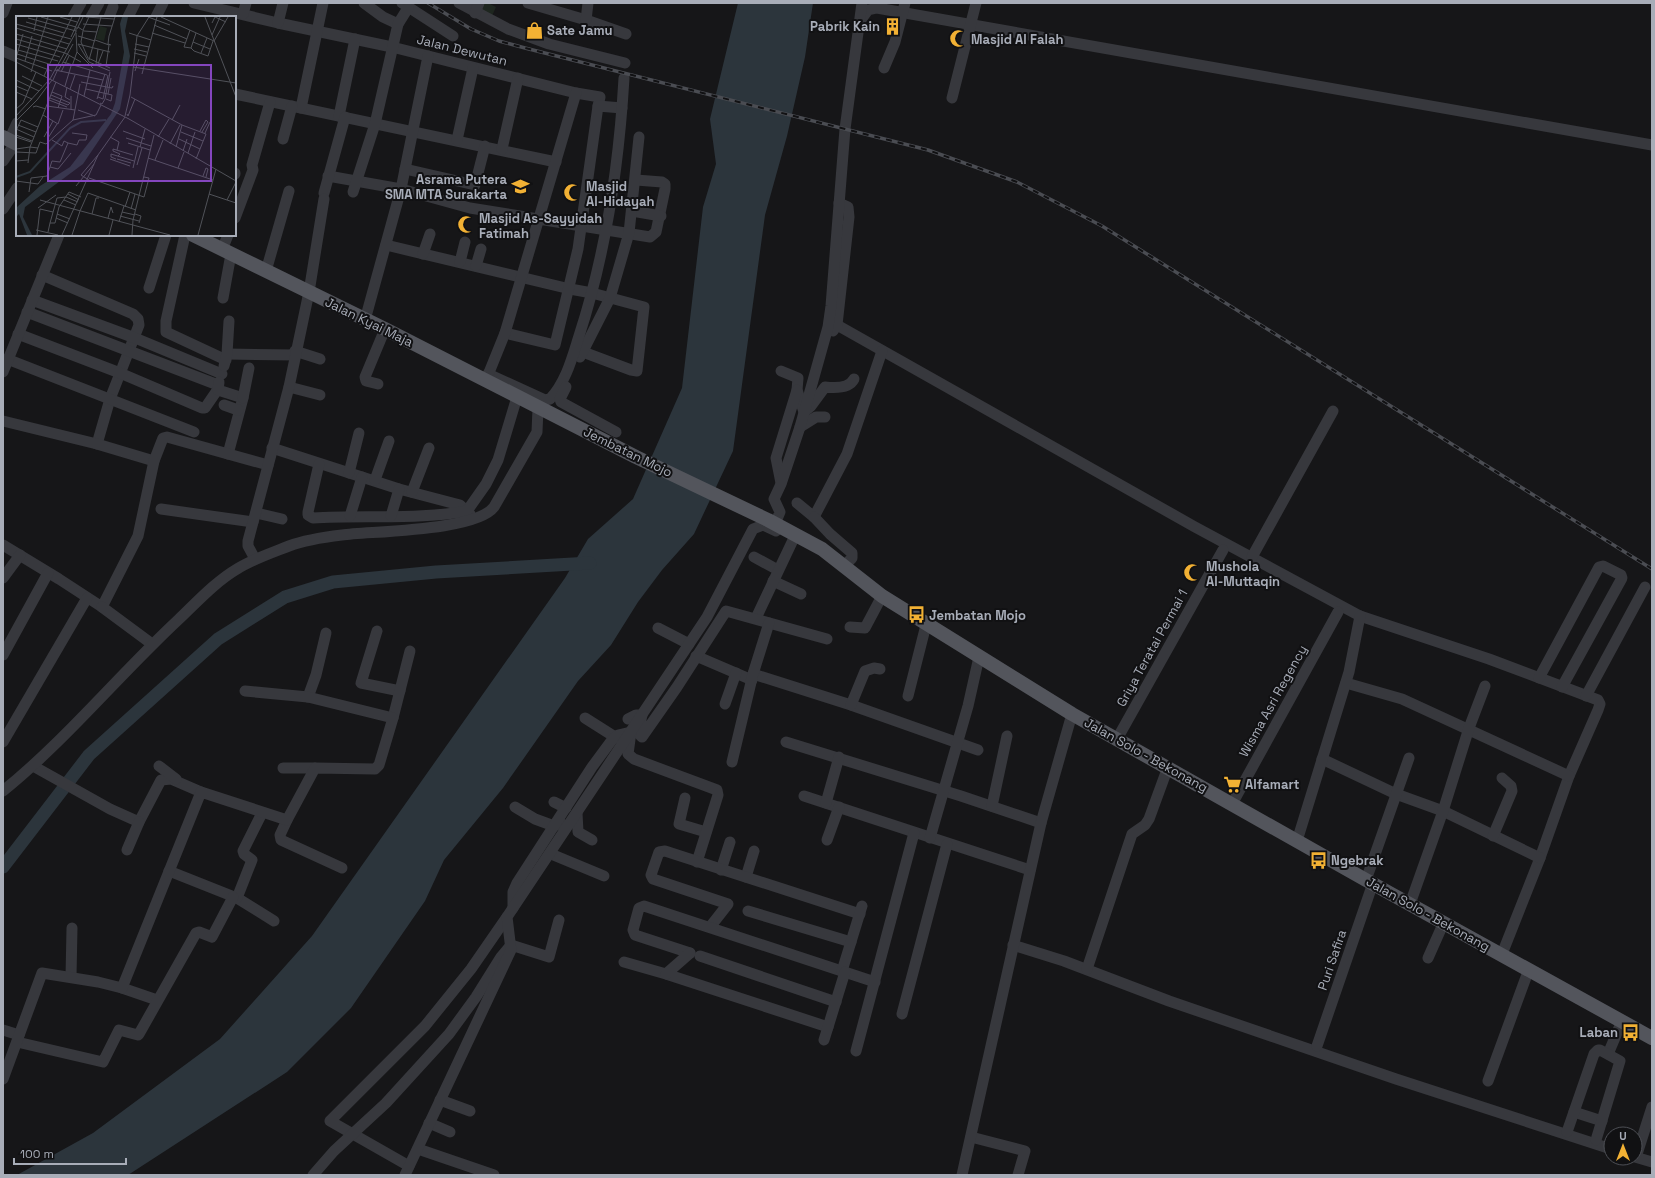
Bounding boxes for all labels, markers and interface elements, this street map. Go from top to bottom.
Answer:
inset map [16,16,236,236]
building icon: Pabrik Kain [883,16,903,36]
place label: Pabrik Kain [810,18,880,35]
shop icon: Sate Jamu [524,20,544,40]
place label: Sate Jamu [547,22,612,39]
mosque icon: Masjid Al Falah [948,29,968,49]
street label: Jalan Dewutan [415,31,509,69]
place label: Masjid Al Falah [971,31,1063,48]
place label: Asrama Putera SMA MTA Surakarta [385,171,507,203]
school or university icon: Asrama Putera SMA MTA Surakarta [510,176,530,196]
place label: Masjid Al-Hidayah [586,178,654,210]
mosque icon: Masjid Al-Hidayah [563,183,583,203]
place label: Masjid As-Sayyidah Fatimah [479,210,602,242]
mosque icon: Masjid As-Sayyidah Fatimah [456,215,476,235]
street label: Jalan Kyai Maja [322,293,416,351]
street label: Jembatan Mojo [581,423,675,481]
place label: Mushola Al-Muttaqin [1206,558,1280,590]
mosque icon: Mushola Al-Muttaqin [1183,563,1203,583]
street label: Griya Teratai Permai 1 [1113,586,1191,710]
bus stop icon: Jembatan Mojo [906,605,926,625]
place label: Jembatan Mojo [929,607,1026,624]
street label: Wisma Asri Regency [1235,642,1311,760]
street label: Jalan Solo - Bekonang [1081,714,1211,796]
supermarket icon: Alfamart [1222,774,1242,794]
place label: Alfamart [1245,776,1300,793]
bus stop icon: Ngebrak [1308,850,1328,870]
place label: Ngebrak [1331,852,1384,869]
street label: Jalan Solo - Bekonang [1363,873,1493,955]
street label: Puri Safira [1314,927,1350,993]
bus stop icon: Laban [1621,1022,1641,1042]
place label: Laban [1580,1024,1618,1041]
north arrow [1603,1126,1643,1166]
text: U [1619,1129,1627,1143]
scale bar [14,1140,126,1166]
text: 100 m [20,1146,54,1162]

